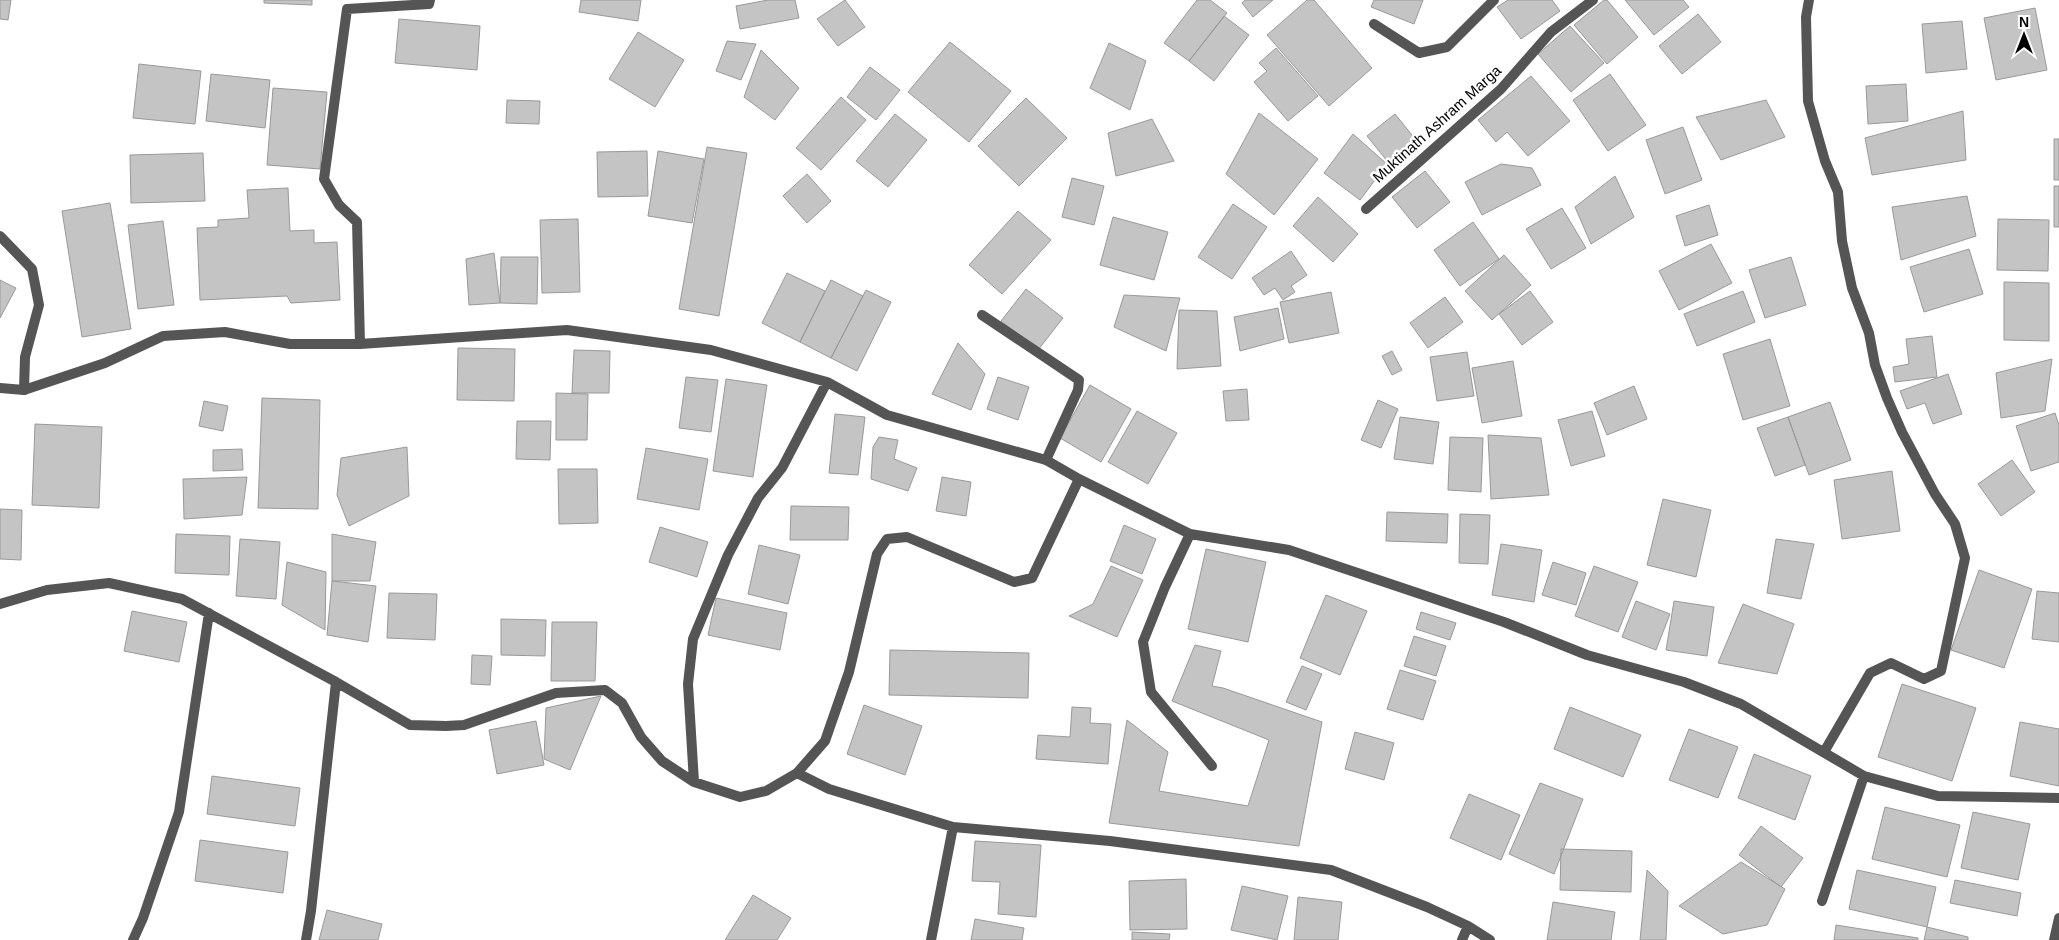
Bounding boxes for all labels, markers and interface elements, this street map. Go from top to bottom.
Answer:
north arrow [1999,10,2049,60]
text: N [2019,14,2029,30]
street label: Muktinath Ashram Marga [1369,61,1505,186]

